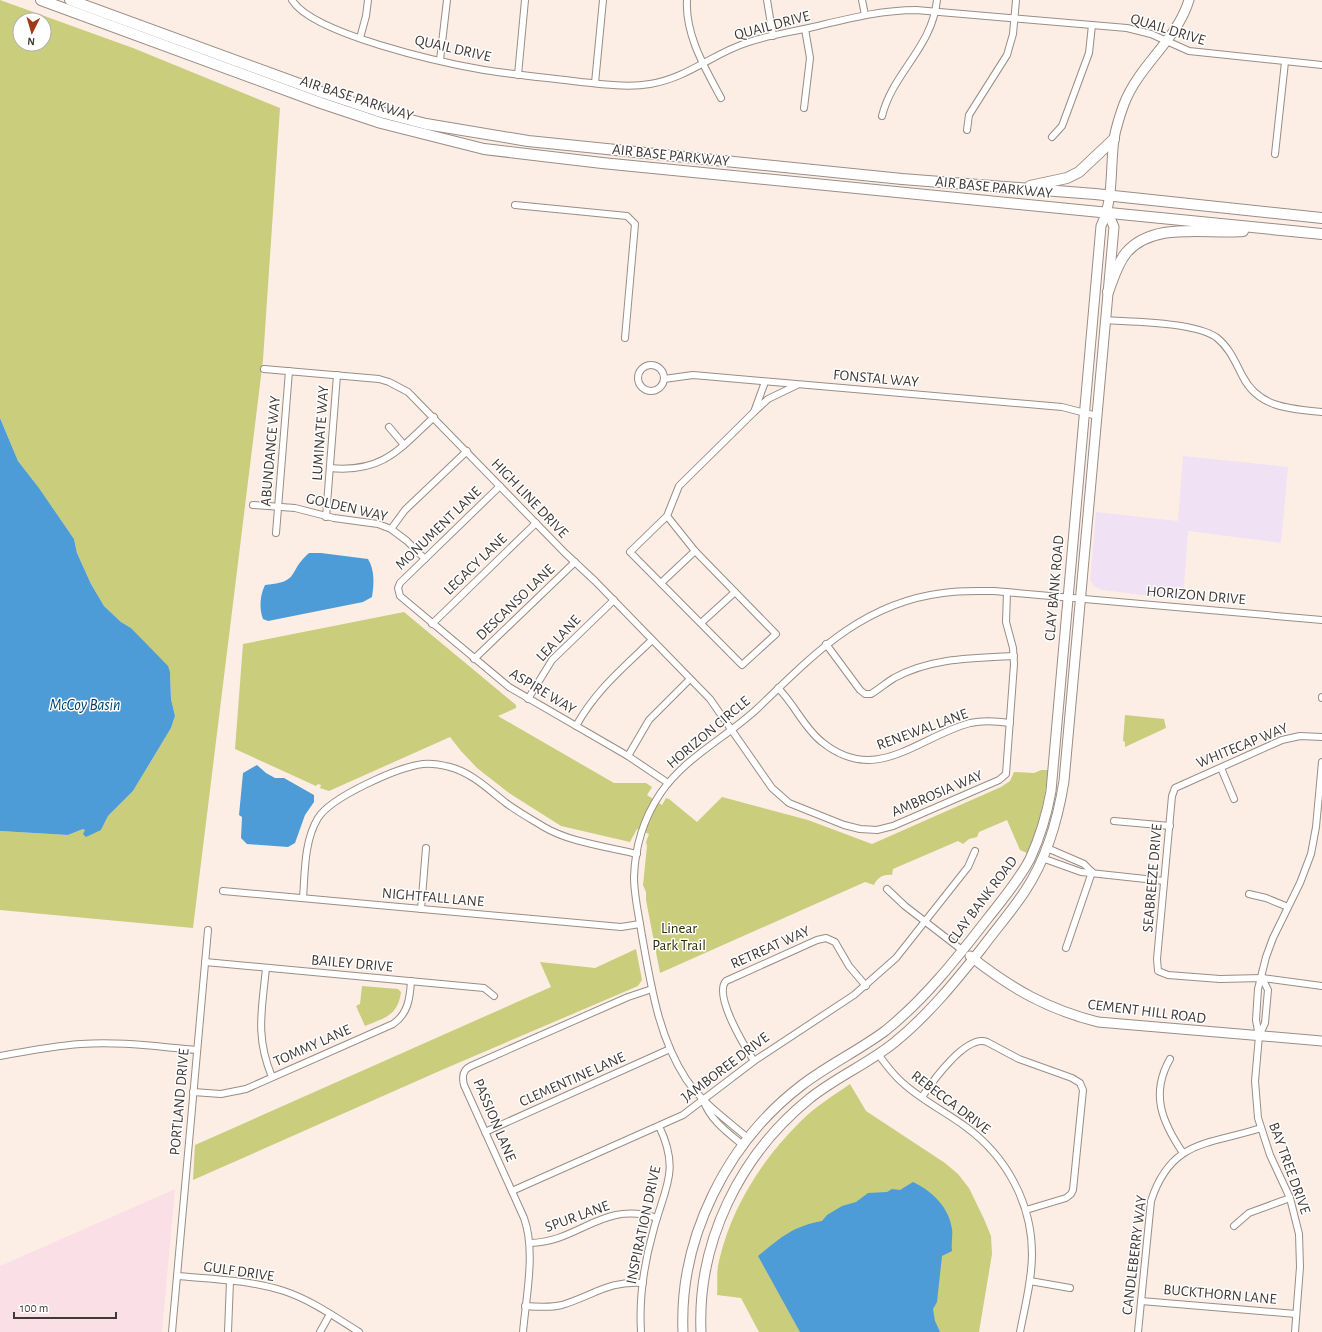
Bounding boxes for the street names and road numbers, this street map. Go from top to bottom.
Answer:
street label: QUAIL DRIVE [733,8,812,43]
street label: QUAIL DRIVE [1129,11,1207,48]
street label: QUAIL DRIVE [413,32,492,65]
street label: AIR BASE PARKWAY [298,73,415,124]
street label: AIR BASE PARKWAY [611,142,731,169]
street label: AIR BASE PARKWAY [934,174,1054,201]
street label: FONSTAL WAY [832,367,920,390]
street label: LUMINATE WAY [310,385,331,481]
street label: ABUNDANCE WAY [258,395,283,507]
street label: HIGH LINE DRIVE [488,456,571,541]
street label: MONUMENT LANE [393,484,484,573]
street label: GOLDEN WAY [305,491,389,524]
street label: LEGACY LANE [441,531,510,598]
street label: CLAY BANK ROAD [1042,534,1067,641]
street label: DESCANSO LANE [473,561,557,643]
street label: HORIZON DRIVE [1146,584,1246,607]
street label: LEA LANE [533,612,583,664]
street label: ASPIRE WAY [507,666,579,717]
street label: HORIZON CIRCLE [664,693,753,771]
street label: RENEWAL LANE [875,706,970,753]
street label: WHITECAP WAY [1194,720,1290,771]
street label: AMBROSIA WAY [889,767,985,819]
street label: SEABREEZE DRIVE [1140,823,1165,933]
street label: CLAY BANK ROAD [945,853,1020,947]
street label: NIGHTFALL LANE [381,886,485,909]
street label: RETREAT WAY [728,923,812,972]
street label: BAILEY DRIVE [310,952,394,975]
street label: CEMENT HILL ROAD [1087,997,1207,1026]
street label: TOMMY LANE [271,1022,353,1069]
street label: JAMBOREE DRIVE [679,1030,772,1105]
street label: PORTLAND DRIVE [167,1048,192,1156]
street label: CLEMENTINE LANE [517,1049,627,1110]
street label: REBECCA DRIVE [908,1068,993,1137]
street label: PASSION LANE [470,1077,519,1164]
street label: BAY TREE DRIVE [1266,1120,1313,1216]
street label: INSPIRATION DRIVE [624,1165,663,1285]
street label: CANDLEBERRY WAY [1120,1194,1149,1316]
street label: SPUR LANE [543,1198,611,1235]
street label: GULF DRIVE [203,1259,275,1284]
street label: BUCKTHORN LANE [1163,1282,1277,1307]

